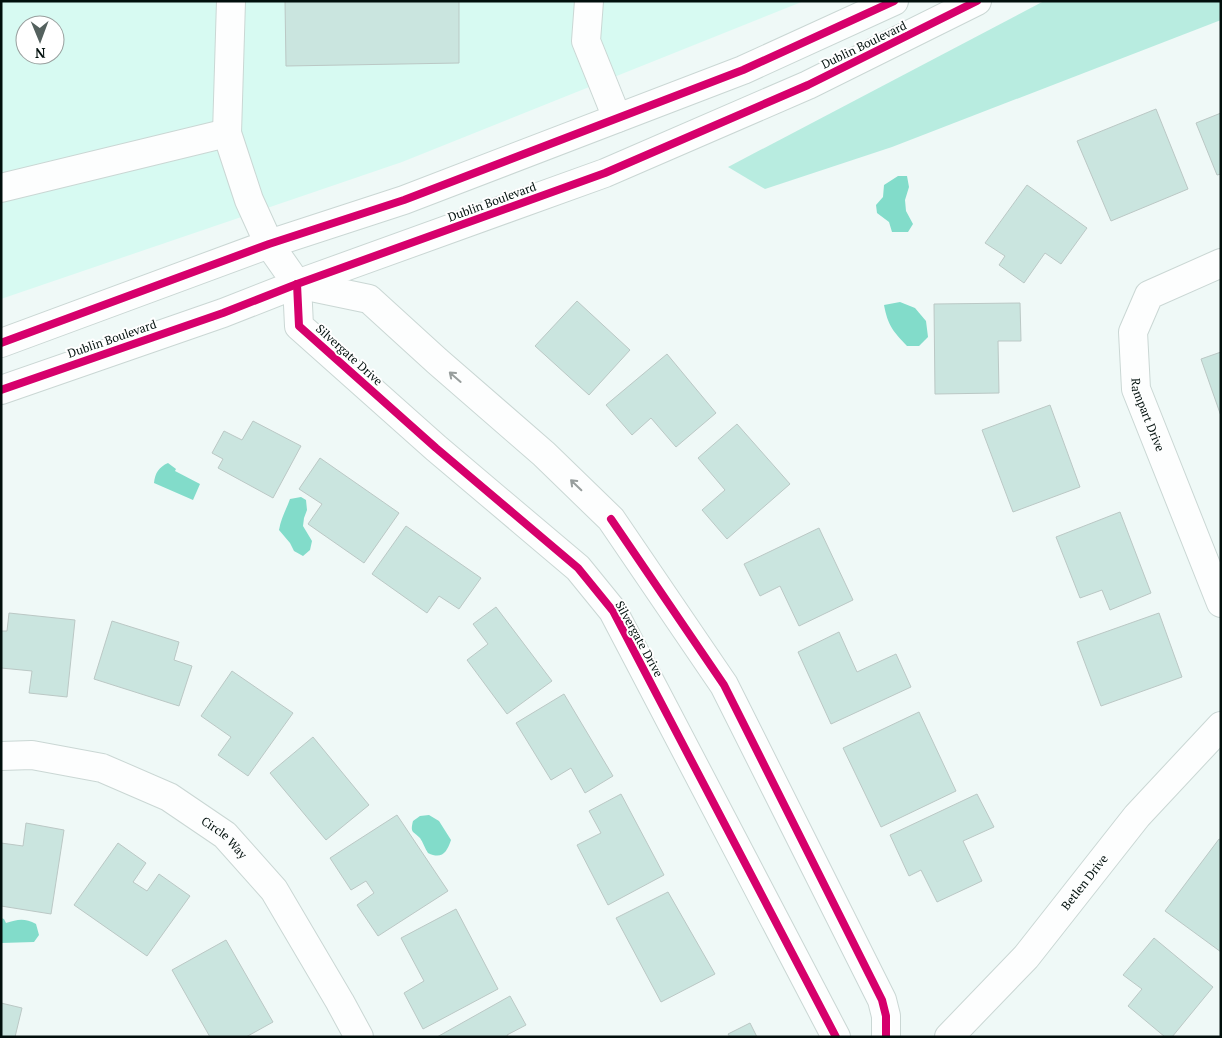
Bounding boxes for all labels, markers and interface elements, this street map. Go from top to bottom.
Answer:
north arrow [15,15,65,65]
street label: Dublin Boulevard [819,17,909,72]
text: N [34,44,46,63]
street label: Dublin Boulevard [446,178,538,224]
street label: Dublin Boulevard [65,316,159,361]
street label: Silvergate Drive [313,321,386,388]
one-way arrow [449,372,462,383]
street label: Rampart Drive [1128,378,1168,453]
one-way arrow [570,479,582,491]
street label: Silvergate Drive [612,598,666,679]
street label: Circle Way [199,813,251,862]
street label: Betlen Drive [1058,851,1111,913]

